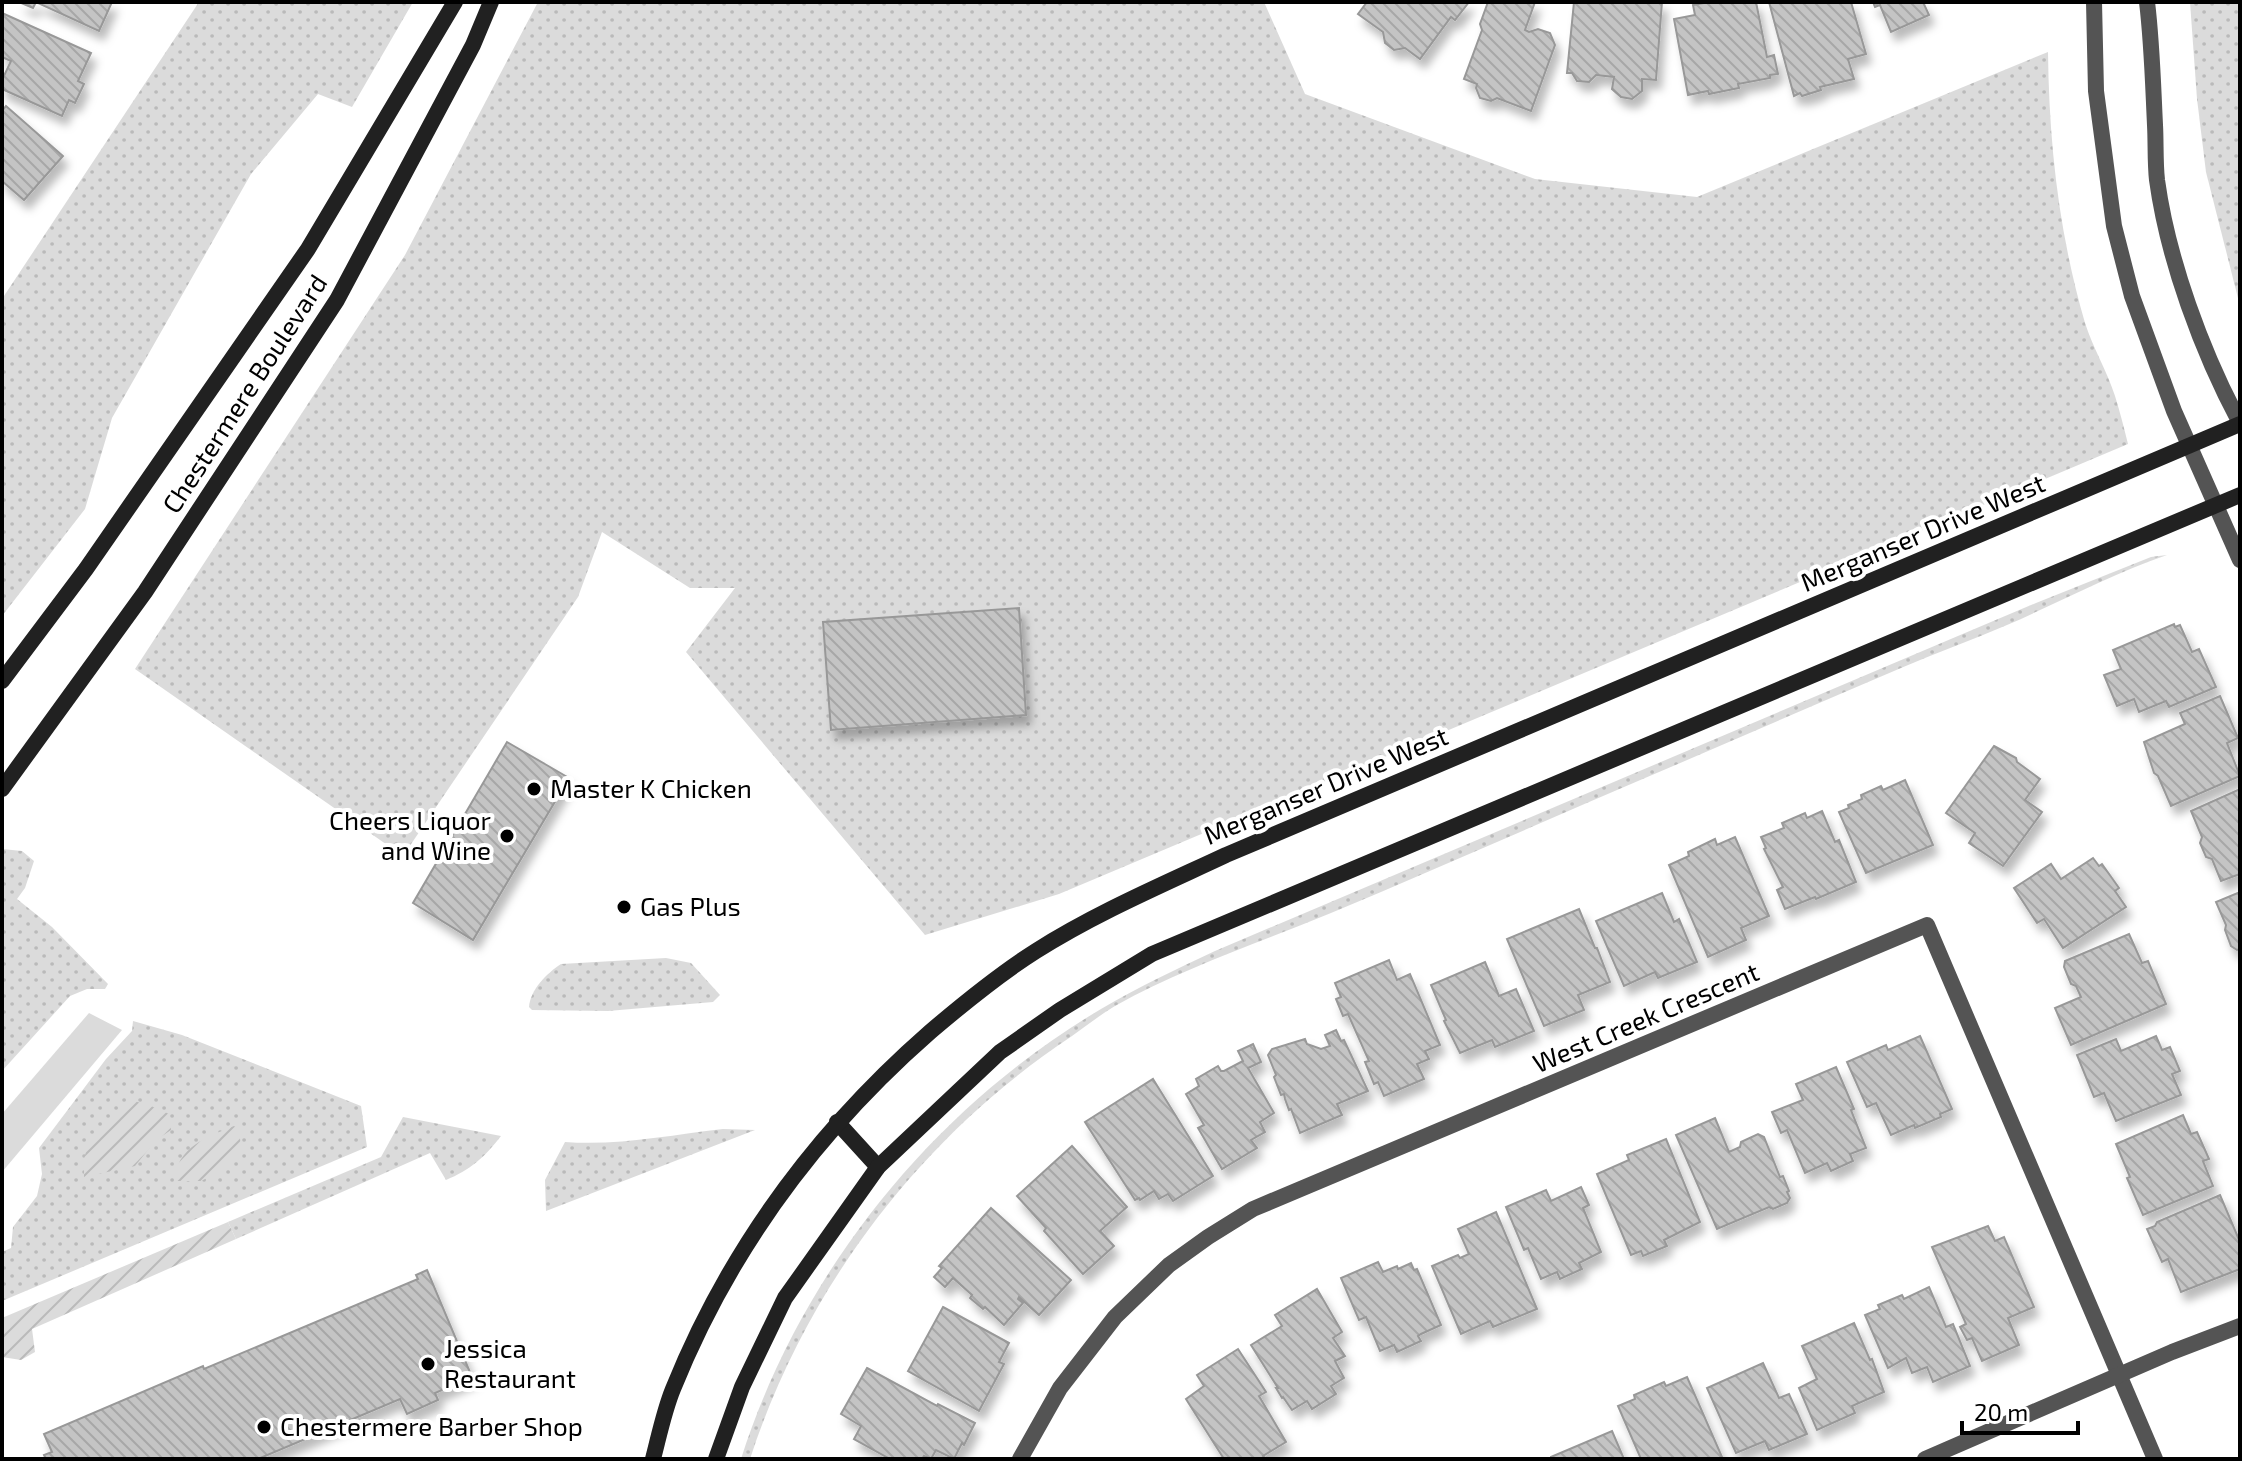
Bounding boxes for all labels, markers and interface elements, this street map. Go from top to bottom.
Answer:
street label: Chestermere Boulevard [155,268,333,518]
street label: Merganser Drive West [1796,466,2049,597]
street label: Merganser Drive West [1199,719,1452,850]
place label: Master K Chicken [550,772,752,803]
marker: Master K Chicken [525,780,543,798]
place label: Cheers Liquor and Wine [329,804,491,865]
marker: Cheers Liquor and Wine [498,827,516,845]
place label: Gas Plus [640,890,741,921]
marker: Gas Plus [615,898,633,916]
street label: West Creek Crescent [1528,955,1763,1078]
place label: Jessica Restaurant [444,1332,576,1393]
marker: Jessica Restaurant [419,1355,437,1373]
scale bar [1962,1385,2078,1435]
text: 20 m [1974,1397,2028,1426]
place label: Chestermere Barber Shop [280,1410,583,1441]
marker: Chestermere Barber Shop [255,1418,273,1436]

